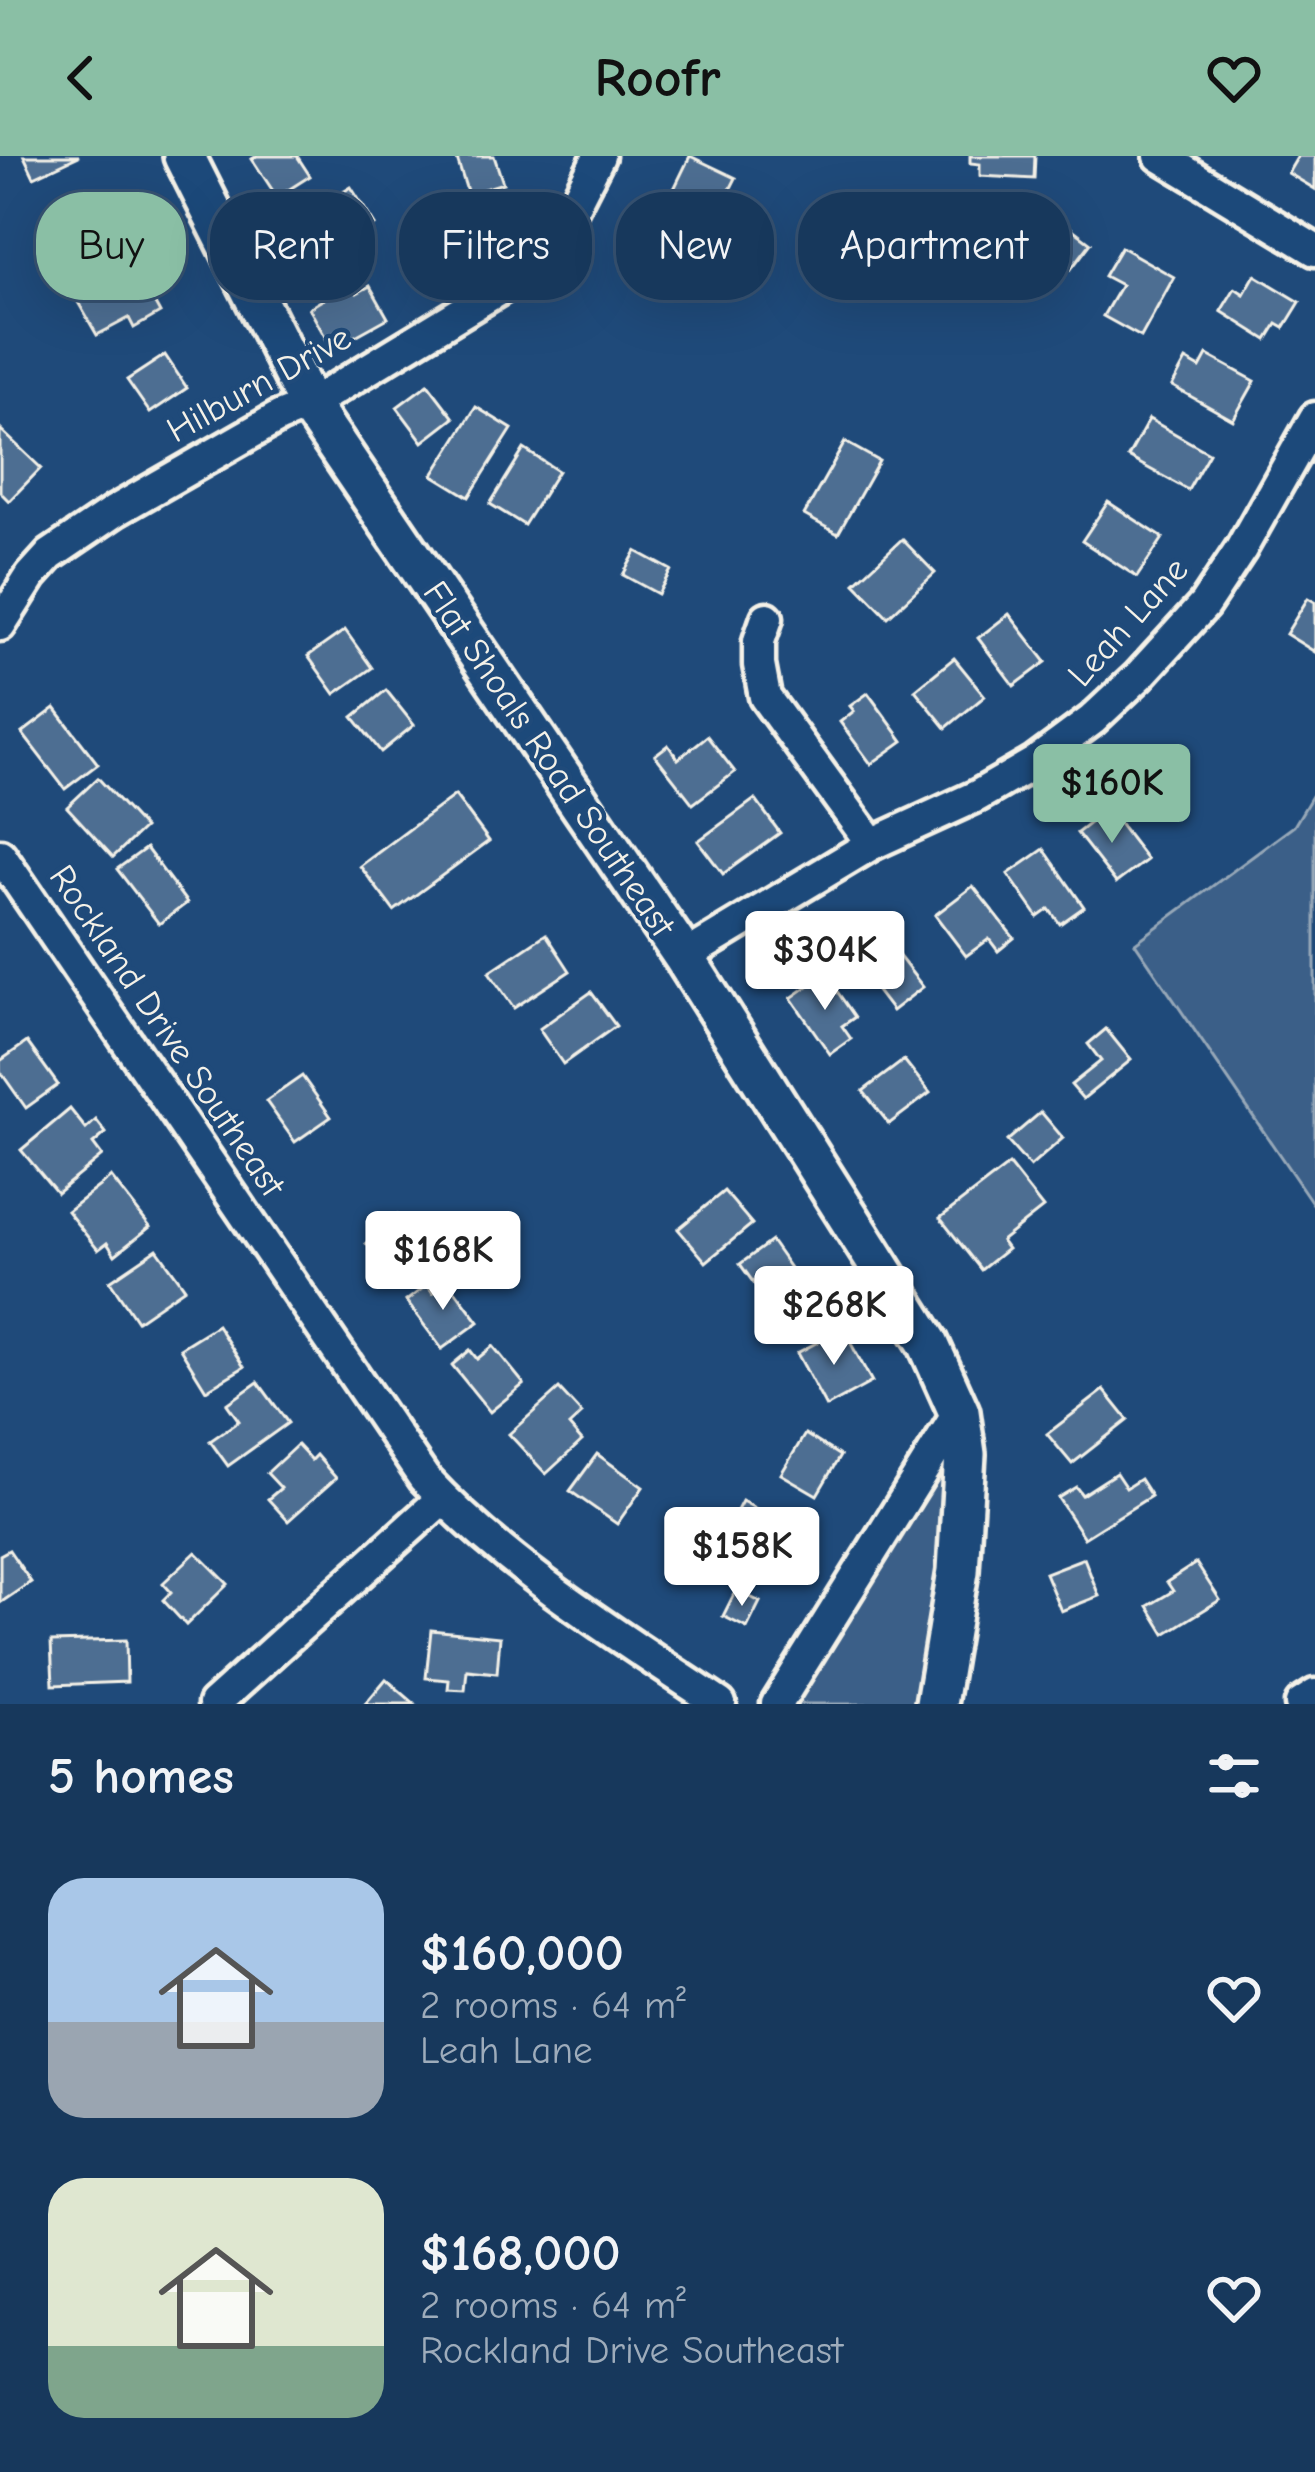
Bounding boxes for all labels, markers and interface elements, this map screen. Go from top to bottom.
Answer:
icon: back [48,45,114,111]
icon: heart [1201,45,1267,111]
text: Roofr [594,47,721,110]
chip: Buy [36,192,186,300]
chip: Rent [210,192,375,300]
chip: Filters [399,192,592,300]
chip: New [616,192,774,300]
chip: Apartment [798,192,1070,300]
street label: Hilburn Drive [160,317,358,451]
street label: Leah Lane [1059,549,1197,695]
street label: Flat Shoals Road Southeast [415,574,684,946]
pin: $160K [1028,744,1196,846]
text: $160K [1060,760,1164,805]
street label: Rockland Drive Southeast [41,858,294,1206]
pin: $304K [741,911,909,1013]
text: $304K [772,927,878,972]
pin: $168K [359,1211,527,1313]
text: $168K [392,1227,494,1272]
pin: $268K [750,1266,918,1368]
text: $268K [781,1282,887,1327]
pin: $158K [658,1507,826,1609]
text: $158K [691,1523,793,1568]
icon: filters [1201,1743,1267,1809]
text: 5 homes [48,1747,234,1806]
text: $160,000 [420,1924,624,1983]
icon: home [144,1926,288,2070]
icon: heart [1201,1965,1267,2031]
text: 2 rooms · 64 m² [420,1983,686,2028]
text: Leah Lane [420,2028,593,2073]
text: $168,000 [420,2224,621,2283]
icon: home [144,2226,288,2370]
icon: heart [1201,2265,1267,2331]
text: 2 rooms · 64 m² [420,2283,686,2328]
text: Rockland Drive Southeast [420,2328,843,2373]

